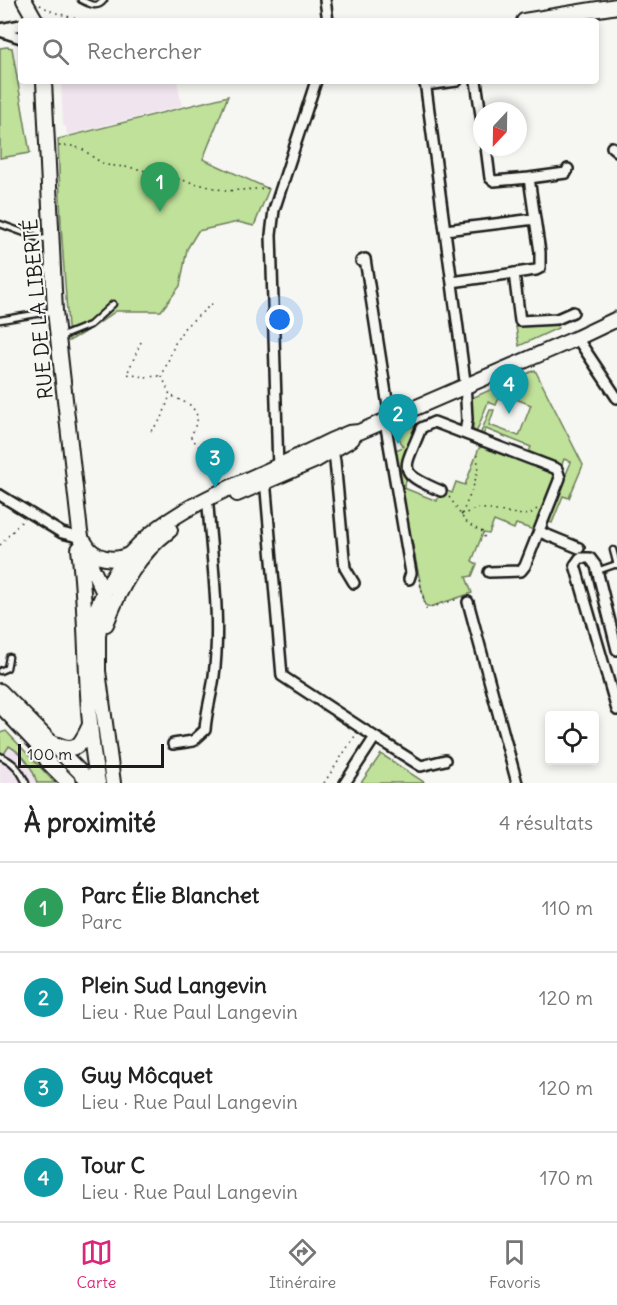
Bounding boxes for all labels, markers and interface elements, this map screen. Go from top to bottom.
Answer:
search box [18,18,599,84]
icon: search [39,35,72,68]
text: Rechercher [87,37,202,65]
north arrow [473,102,527,156]
pin: 1 [140,162,180,212]
street label: RUE DE LA LIBERTÉ [17,218,58,400]
your location [265,305,294,334]
pin: 4 [490,364,528,414]
pin: 2 [378,394,418,444]
pin: 3 [196,438,234,488]
map controls [545,711,599,765]
button: locate [545,711,599,765]
scale bar [18,741,164,768]
text: 100 m [27,744,72,764]
text: À proximité [24,806,156,839]
text: 4 résultats [499,810,593,835]
text: Parc Élie Blanchet [81,881,259,909]
text: 1 [40,895,47,920]
text: 110 m [542,895,593,920]
text: Parc [81,909,122,934]
text: Plein Sud Langevin [81,971,267,999]
text: 2 [38,985,49,1010]
text: 120 m [539,985,593,1010]
text: Lieu · Rue Paul Langevin [81,999,298,1024]
text: Guy Môcquet [81,1061,213,1089]
text: 3 [38,1075,49,1100]
text: 120 m [539,1075,593,1100]
text: Lieu · Rue Paul Langevin [81,1089,298,1114]
text: Tour C [81,1151,145,1179]
text: 4 [38,1165,49,1190]
text: 170 m [540,1165,593,1190]
text: Lieu · Rue Paul Langevin [81,1179,298,1204]
tab: Carte [76,1236,116,1292]
tab: Itinéraire [269,1236,336,1292]
tab: Favoris [489,1236,541,1292]

